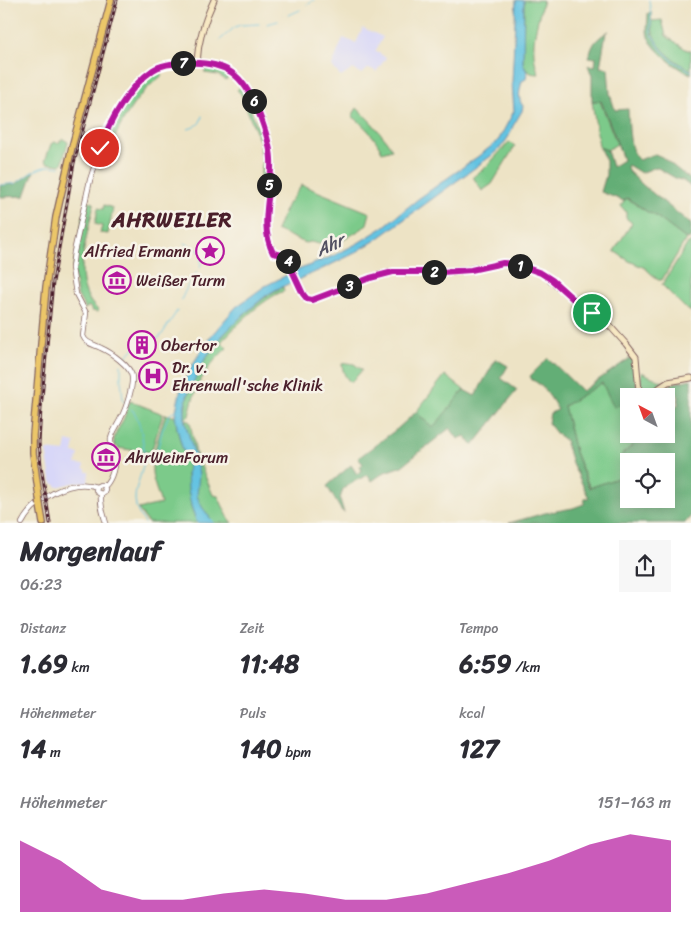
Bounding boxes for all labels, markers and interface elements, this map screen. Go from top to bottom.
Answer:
pin: 7 [170,50,196,76]
text: 7 [180,51,188,76]
pin: 6 [242,88,266,114]
text: 6 [251,89,258,114]
pin [79,127,121,169]
icon: check [86,134,114,162]
pin: 5 [256,172,282,198]
text: 5 [265,173,274,198]
district label: AHRWEILER [111,201,232,239]
water label: Ahr [309,223,353,266]
place icon: Alfried Ermann [195,236,225,266]
place label: Alfried Ermann [83,237,191,266]
pin: 4 [276,248,300,274]
text: 4 [284,249,293,274]
pin: 1 [508,254,532,278]
text: 1 [517,254,524,279]
pin: 2 [422,260,446,284]
text: 2 [430,260,439,285]
museum icon: Weißer Turm [102,265,132,295]
place label: Weißer Turm [136,266,225,295]
pin: 3 [336,274,362,298]
text: 3 [346,274,353,299]
pin [571,292,613,334]
icon: arrive [578,299,606,327]
building icon: Obertor [127,330,157,360]
place label: Obertor [161,331,218,360]
place label: Dr. v. Ehrenwall'sche Klinik [172,353,323,400]
hospital icon: Dr. v. Ehrenwall'sche Klinik [138,361,168,391]
north arrow [620,388,675,442]
map controls [620,388,675,508]
museum icon: AhrWeinForum [91,442,121,472]
place label: AhrWeinForum [124,443,228,472]
button: locate [620,453,675,508]
text: Morgenlauf [20,526,162,575]
button: share [619,540,671,592]
text: 06:23 [20,570,62,599]
text: Distanz [20,616,66,641]
text: Zeit [240,616,264,641]
text: Tempo [459,616,498,641]
text: 1.69 [20,641,68,686]
text: 11:48 [240,641,299,686]
text: 6:59 [459,641,512,686]
text: km [68,655,90,680]
text: /km [512,655,541,680]
text: Höhenmeter [20,701,96,726]
text: Puls [240,701,266,726]
text: kcal [459,701,485,726]
text: 14 [20,726,46,771]
text: 140 [240,726,282,771]
text: 127 [459,726,499,771]
text: m [46,740,61,765]
text: bpm [282,740,311,765]
text: Höhenmeter [20,788,106,817]
text: 151–163 m [597,788,671,817]

